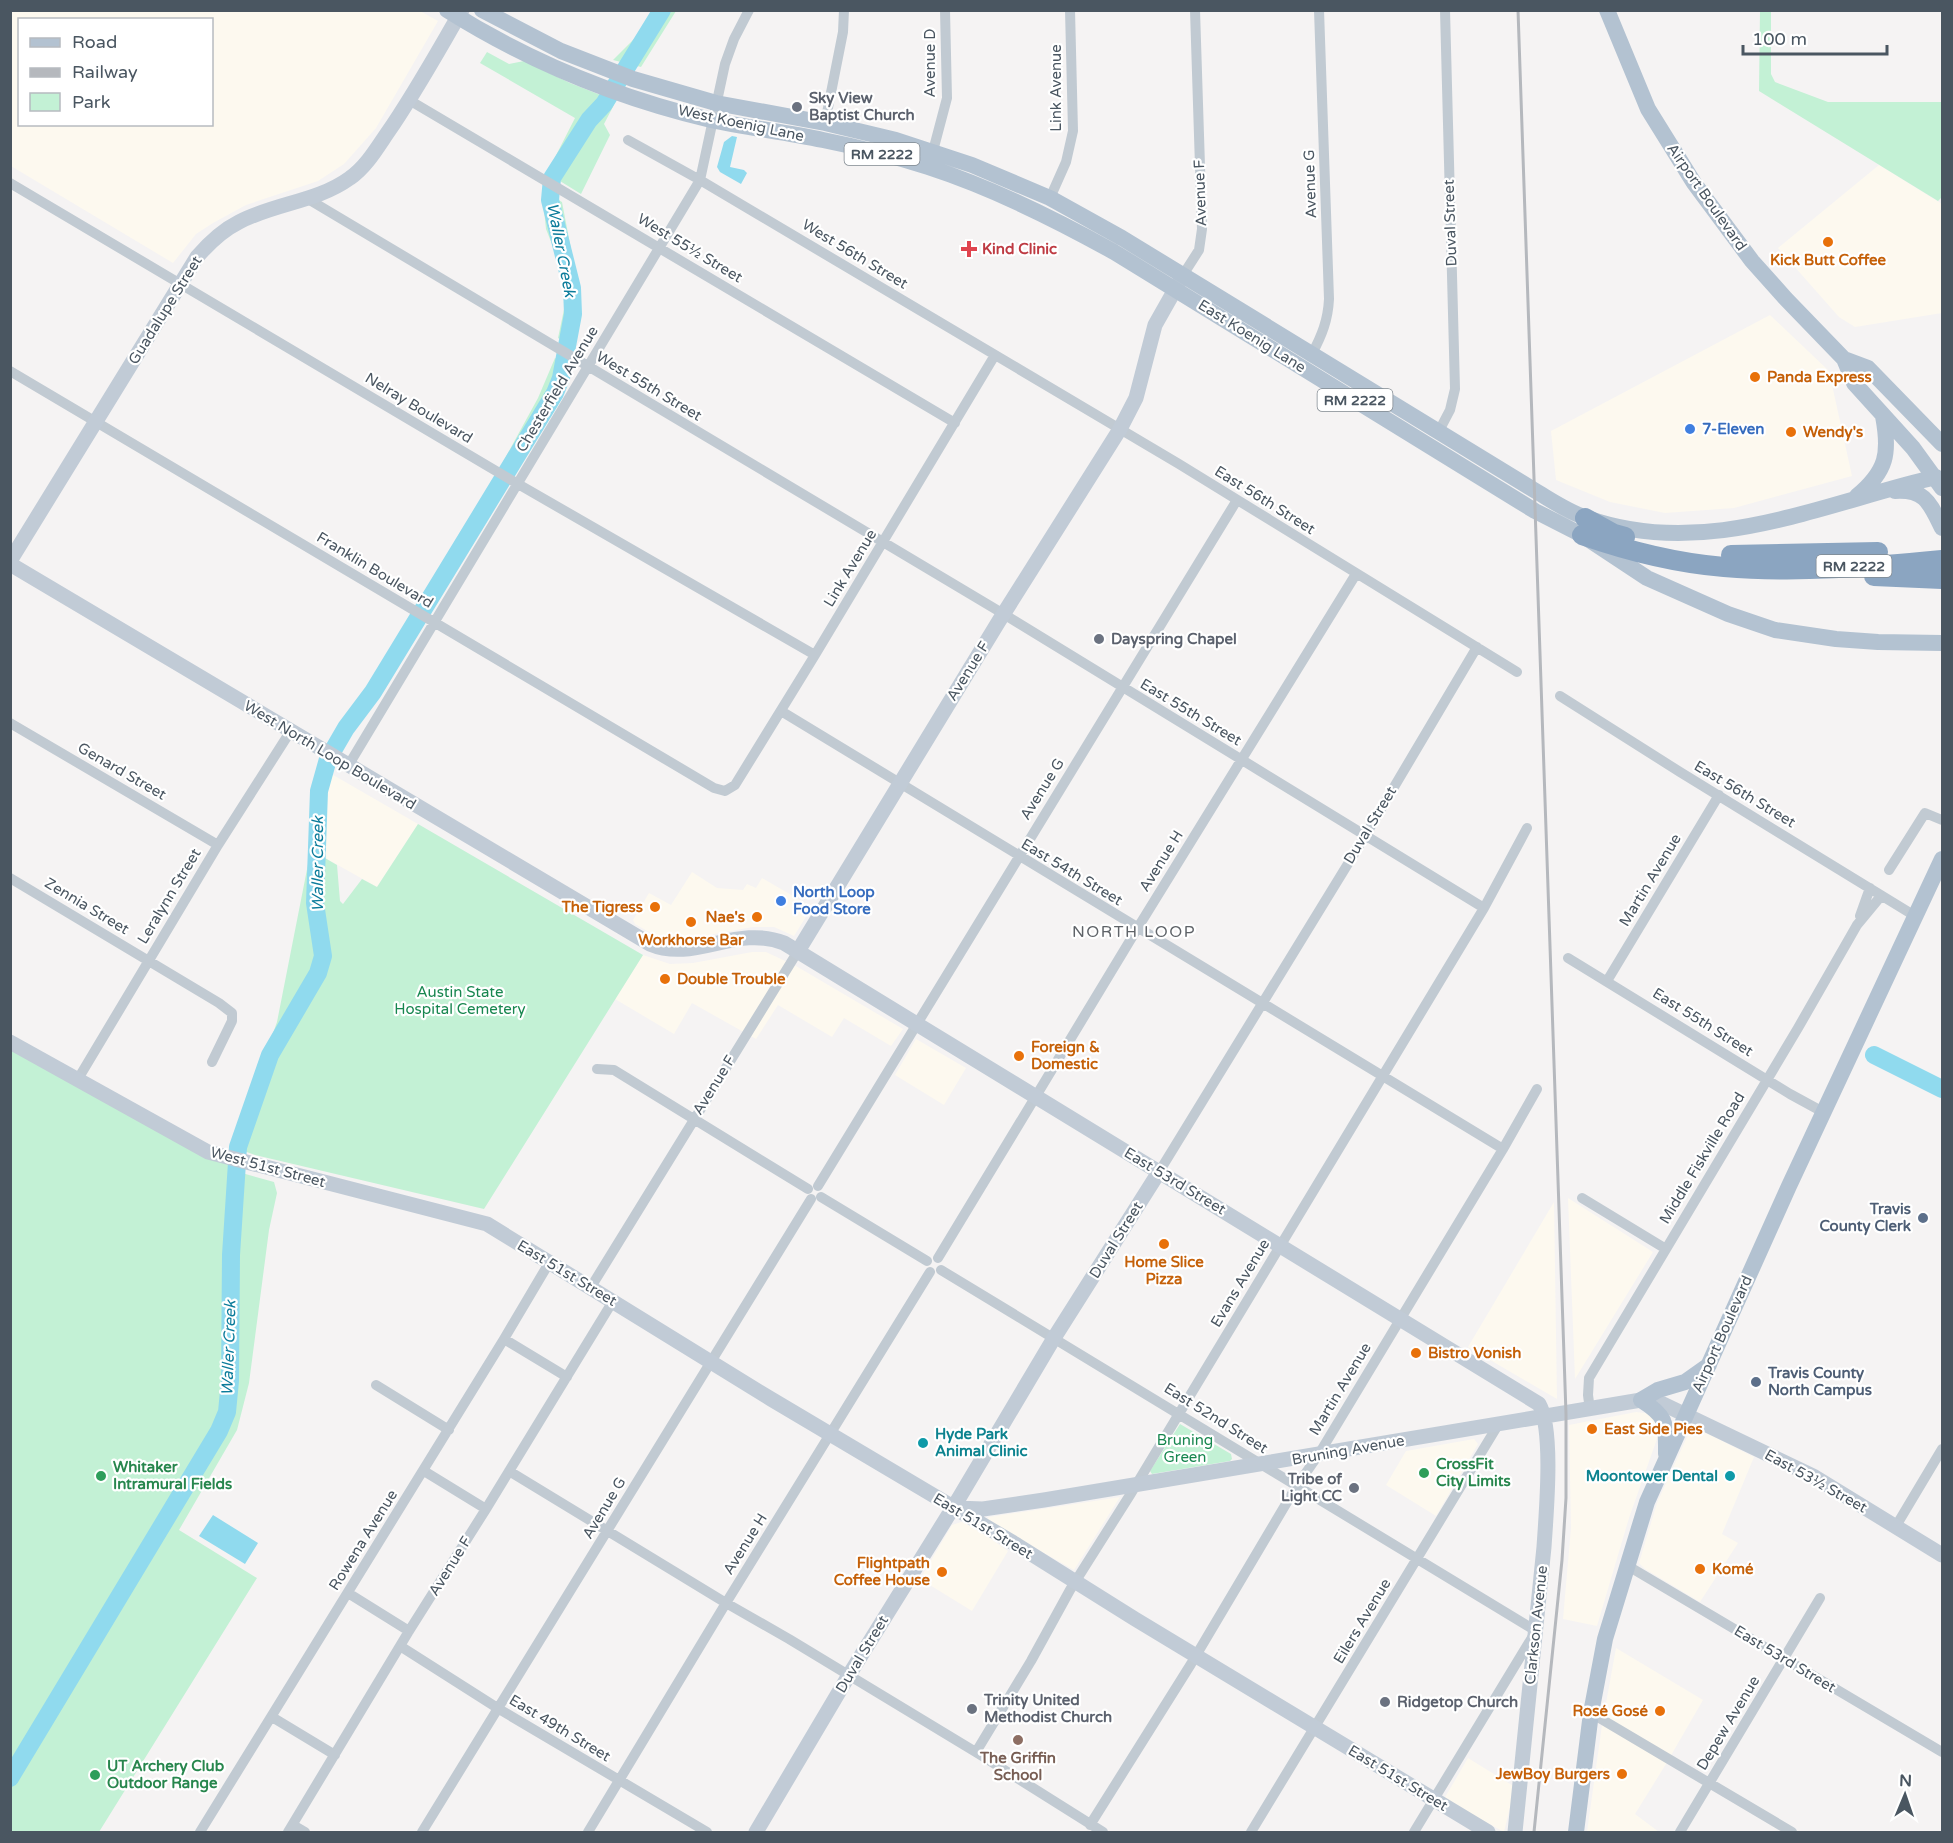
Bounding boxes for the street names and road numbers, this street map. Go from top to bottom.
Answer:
street label: Avenue D [921,29,939,97]
street label: Link Avenue [1047,44,1065,132]
street label: West Koenig Lane [676,101,806,145]
street label: Airport Boulevard [1663,140,1751,254]
road number: RM 2222 [844,143,920,165]
street label: Avenue G [1300,149,1320,219]
street label: Avenue F [1190,159,1210,227]
street label: Duval Street [1439,179,1461,267]
street label: West 55½ Street [634,210,746,287]
street label: West 56th Street [799,215,911,293]
street label: Guadalupe Street [124,252,206,368]
street label: East Koenig Lane [1195,296,1309,376]
street label: Chesterfield Avenue [512,323,602,455]
street label: West 55th Street [593,347,705,425]
street label: Nelray Boulevard [362,369,476,447]
road number: RM 2222 [1318,389,1392,411]
street label: East 56th Street [1211,462,1319,538]
street label: Link Avenue [820,526,880,610]
street label: Franklin Boulevard [313,528,437,612]
road number: RM 2222 [1816,555,1892,577]
street label: Avenue F [943,638,993,704]
street label: East 55th Street [1137,675,1245,750]
street label: West North Loop Boulevard [241,696,419,814]
street label: Genard Street [75,738,170,804]
street label: Avenue G [1016,755,1068,823]
street label: East 56th Street [1691,757,1799,832]
street label: Duval Street [1340,783,1400,867]
street label: Avenue H [1135,827,1187,895]
street label: Martin Avenue [1615,830,1685,930]
street label: East 54th Street [1018,835,1126,910]
street label: Leralynn Street [133,845,205,947]
street label: Zennia Street [42,874,133,938]
street label: East 55th Street [1649,984,1757,1060]
street label: Avenue F [689,1052,739,1118]
street label: Middle Fiskville Road [1656,1089,1748,1227]
street label: West 51st Street [209,1143,328,1191]
street label: East 53rd Street [1121,1144,1229,1219]
street label: Duval Street [1085,1198,1147,1282]
street label: East 51st Street [514,1236,620,1310]
street label: Evans Avenue [1207,1236,1273,1330]
street label: Airport Boulevard [1688,1273,1756,1395]
street label: Martin Avenue [1305,1339,1375,1439]
street label: East 52nd Street [1161,1379,1271,1457]
street label: Bruning Avenue [1290,1431,1406,1469]
street label: East 53½ Street [1762,1445,1871,1517]
street label: Avenue G [579,1474,629,1542]
street label: Rowena Avenue [325,1486,401,1594]
street label: East 51st Street [930,1489,1036,1563]
street label: Avenue H [719,1510,771,1578]
street label: Avenue F [425,1533,475,1599]
street label: Clarkson Avenue [1521,1565,1551,1685]
street label: Eilers Avenue [1330,1575,1394,1667]
street label: Duval Street [832,1612,892,1696]
street label: East 53rd Street [1731,1622,1839,1697]
street label: Depew Avenue [1693,1673,1763,1773]
street label: East 49th Street [506,1691,614,1766]
street label: East 51st Street [1345,1741,1451,1815]

